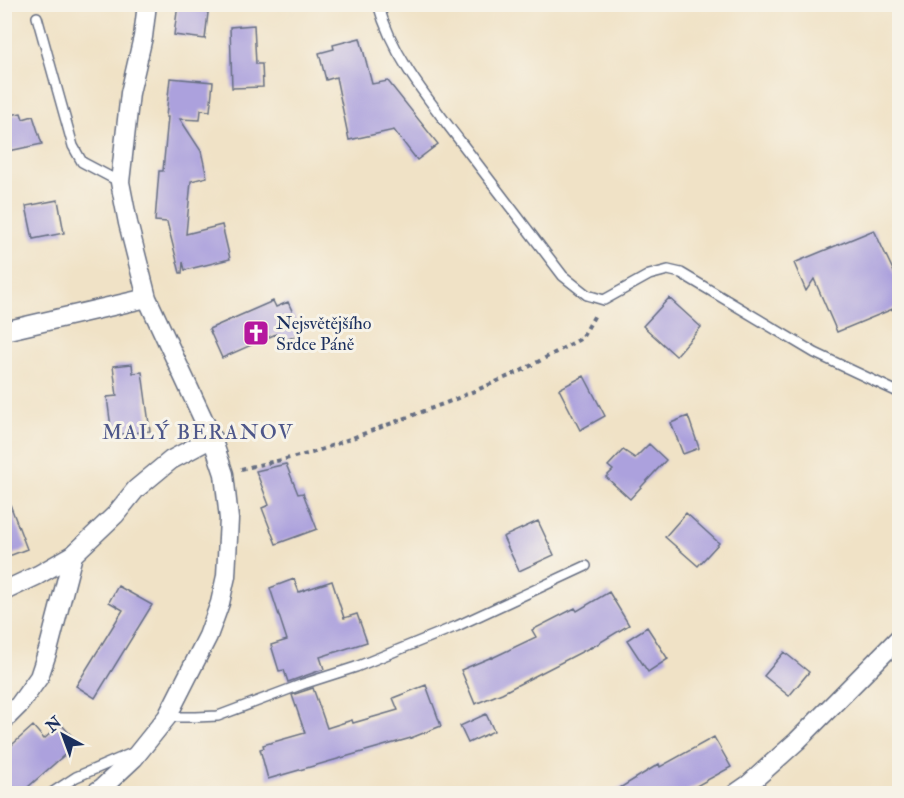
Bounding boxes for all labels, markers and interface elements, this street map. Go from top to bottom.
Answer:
place label: Nejsvětějšího Srdce Páně [276,312,372,356]
church icon: Nejsvětějšího Srdce Páně [241,318,271,348]
district label: MALÝ BERANOV [102,419,294,446]
north arrow [33,705,93,765]
text: N [41,712,66,737]

